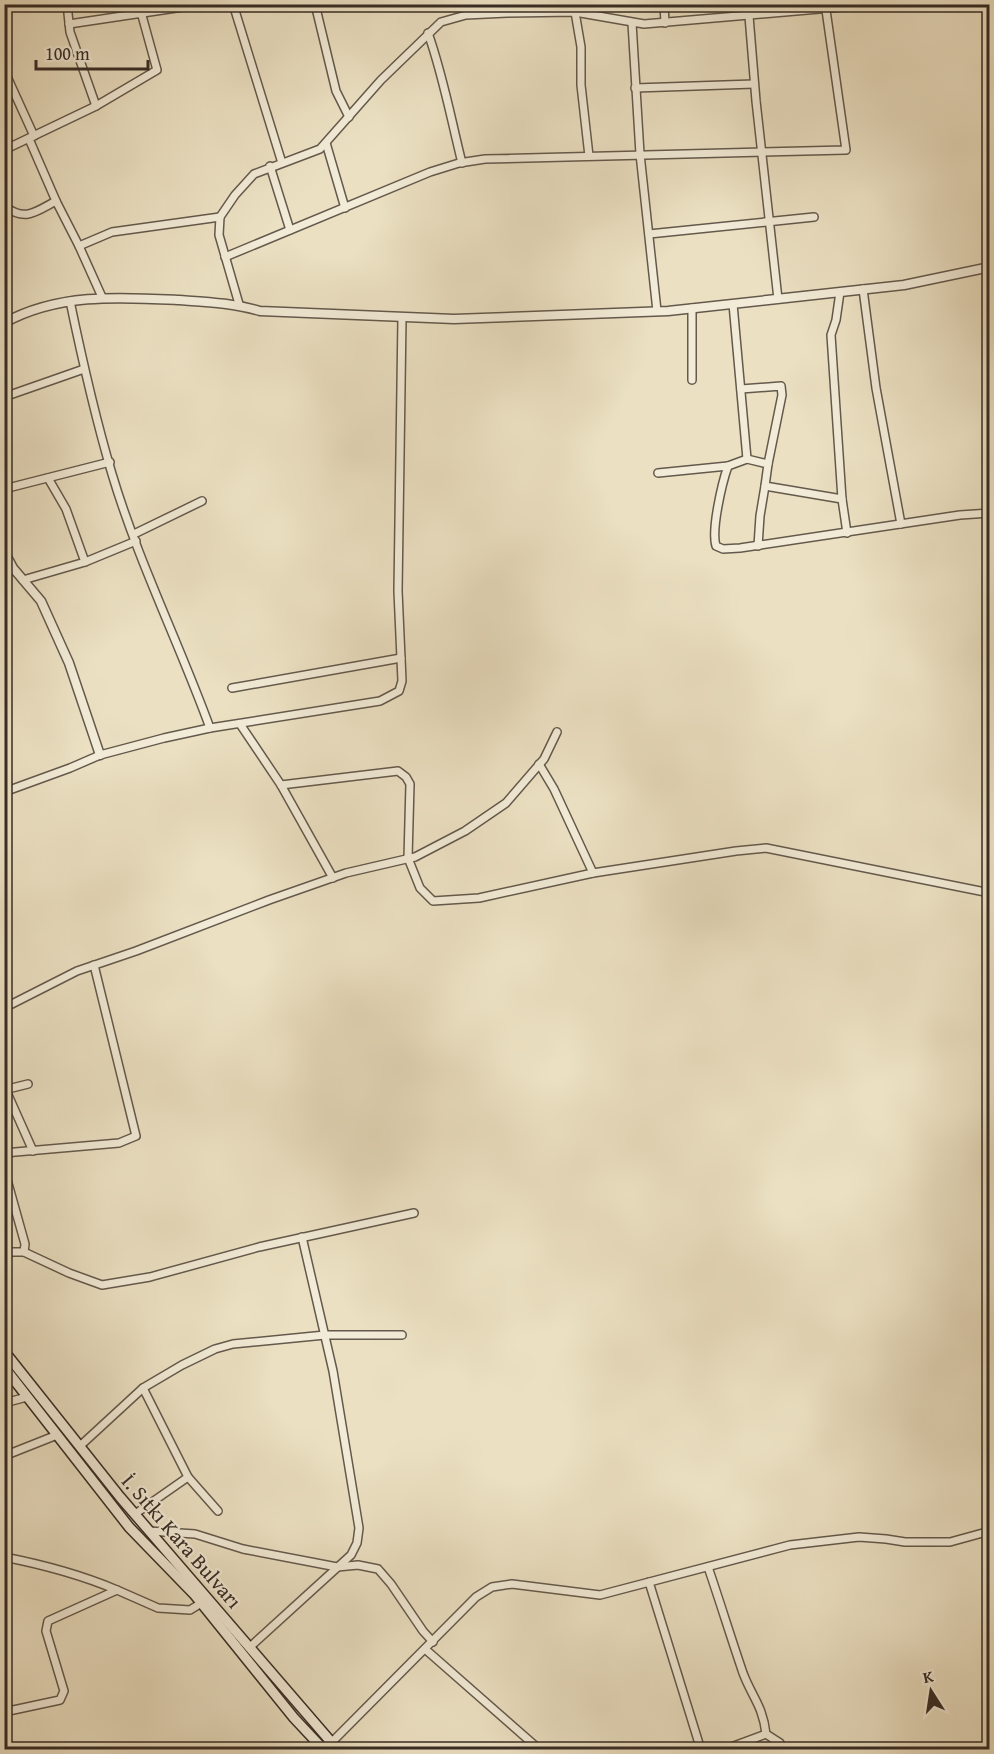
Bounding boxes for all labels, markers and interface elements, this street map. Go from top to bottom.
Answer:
scale bar [36,33,148,71]
text: 100 m [45,40,90,67]
street label: İ. Sıtkı Kara Bulvarı [115,1467,250,1615]
north arrow [901,1661,961,1721]
text: K [920,1663,936,1689]

